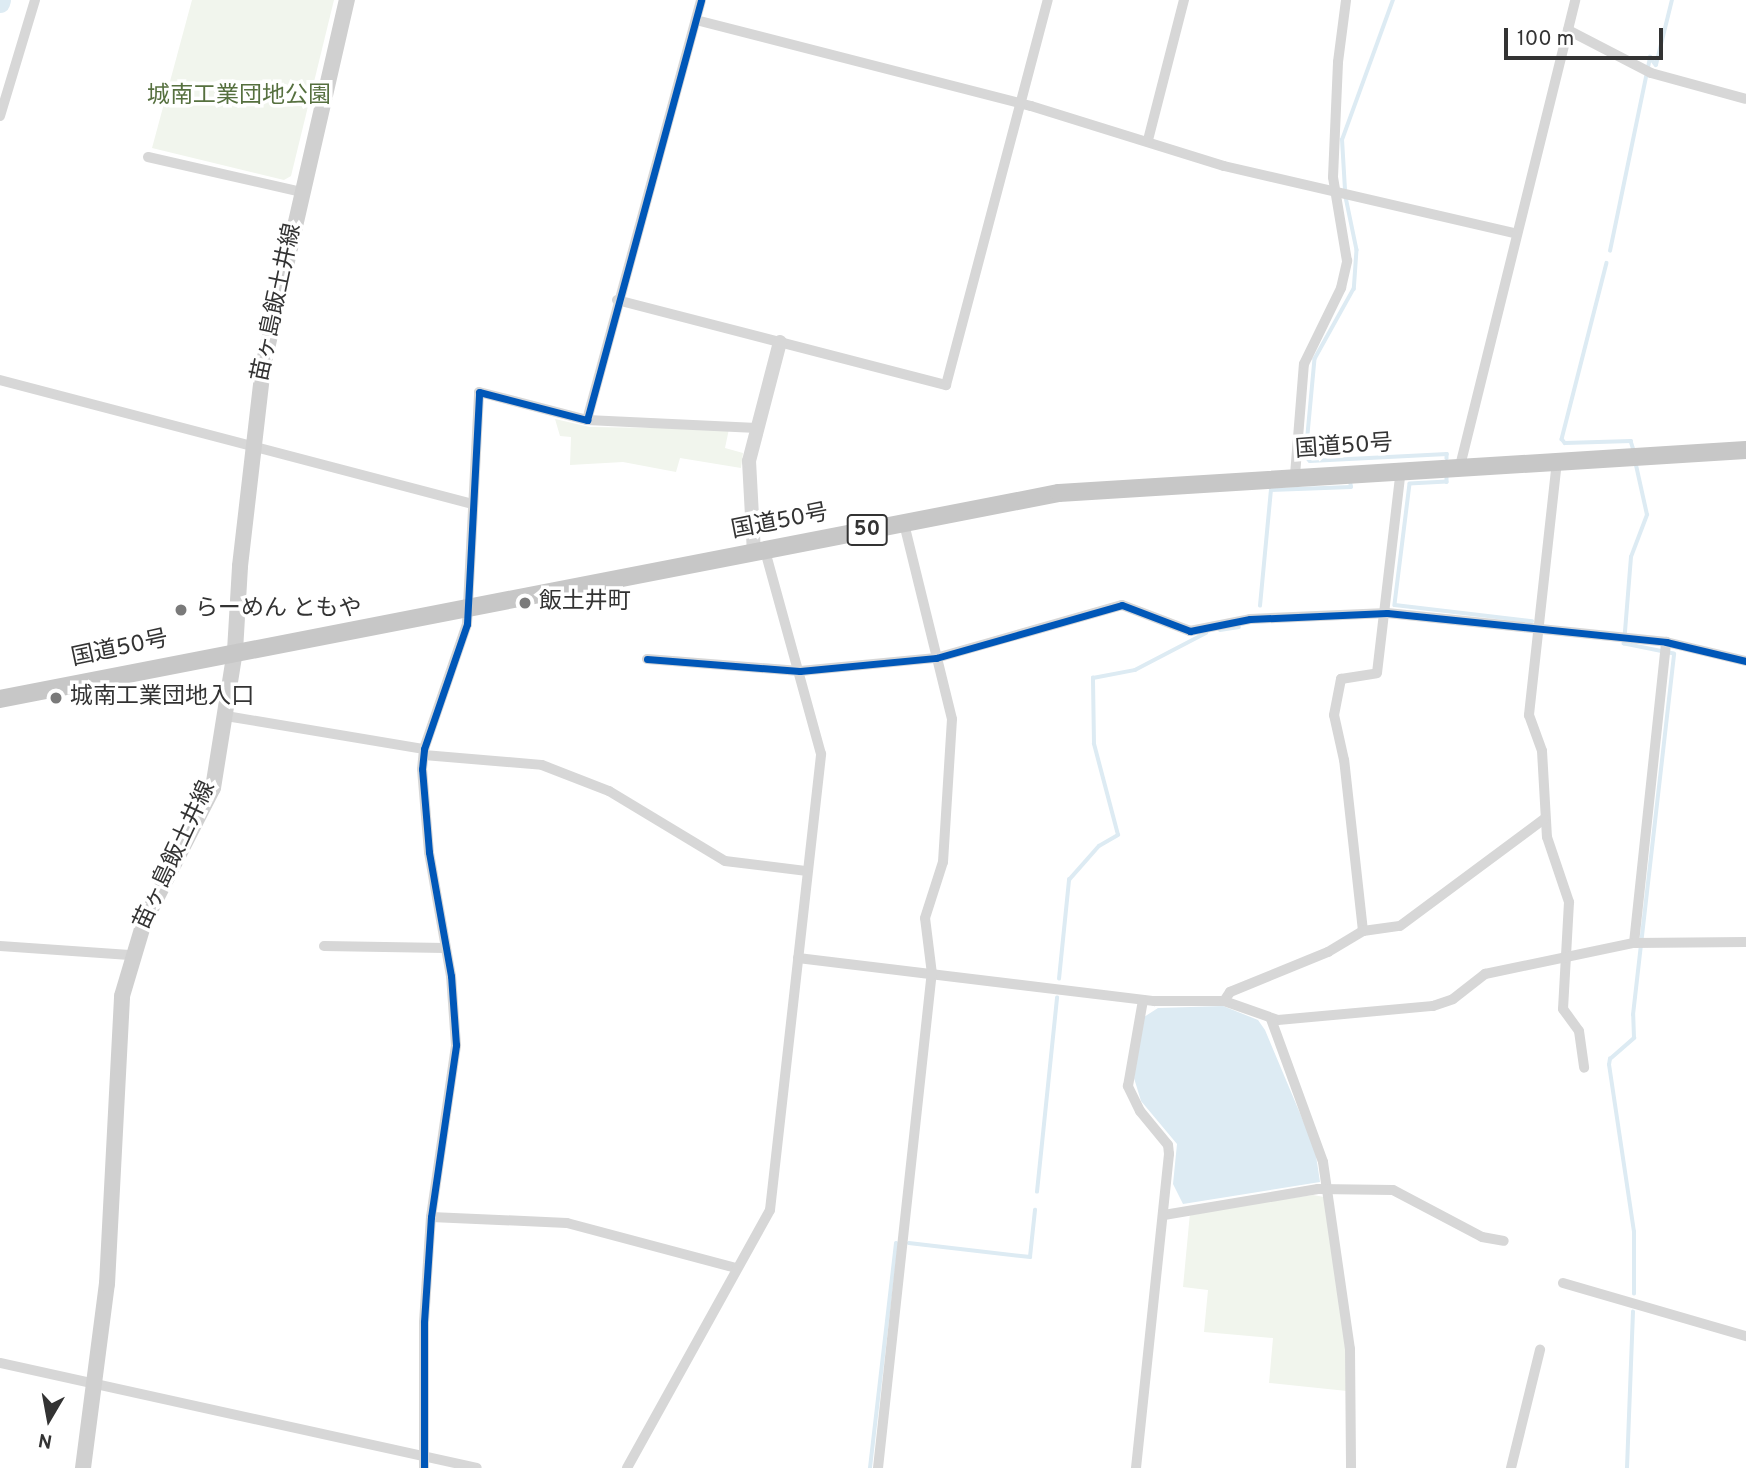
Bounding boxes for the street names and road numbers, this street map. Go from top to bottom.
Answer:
street label: 苗ヶ島飯土井線 [248,221,308,385]
street label: 国道50号 [1294,431,1394,465]
street label: 国道50号 [729,500,831,546]
road number: 50 [846,512,888,548]
street label: 国道50号 [69,626,171,674]
street label: 苗ヶ島飯土井線 [129,777,223,935]

